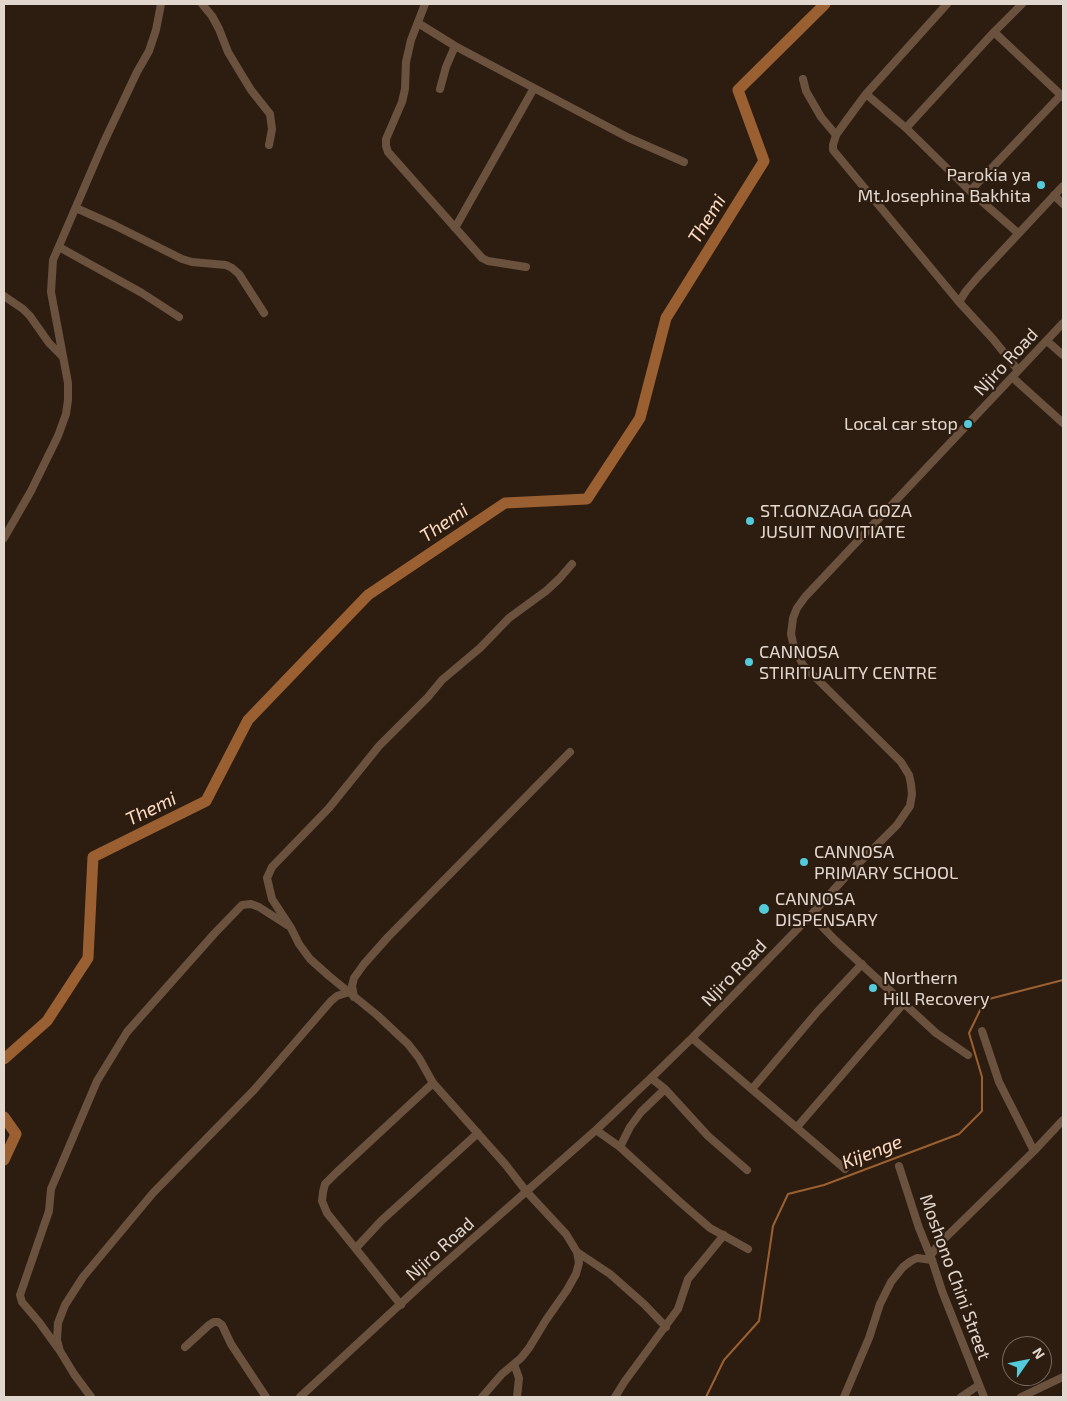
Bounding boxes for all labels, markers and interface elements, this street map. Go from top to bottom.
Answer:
place label: Parokia ya Mt.Josephina Bakhita [857,164,1031,206]
marker: Parokia ya Mt.Josephina Bakhita [1035,179,1047,191]
water label: Themi [683,190,731,248]
street label: Njiro Road [969,324,1043,400]
place label: Local car stop [844,413,958,435]
marker: Local car stop [962,418,974,430]
water label: Themi [416,499,472,547]
place label: ST.GONZAGA GOZA JUSUIT NOVITIATE [760,500,912,542]
marker: ST.GONZAGA GOZA JUSUIT NOVITIATE [744,515,756,527]
place label: CANNOSA STIRITUALITY CENTRE [759,641,937,684]
marker: CANNOSA STIRITUALITY CENTRE [743,656,755,668]
water label: Themi [122,787,180,831]
place label: CANNOSA PRIMARY SCHOOL [814,841,958,884]
marker: CANNOSA PRIMARY SCHOOL [798,856,810,868]
place label: CANNOSA DISPENSARY [775,888,878,931]
marker: CANNOSA DISPENSARY [757,902,771,916]
street label: Njiro Road [697,935,771,1011]
place label: Northern Hill Recovery [883,967,990,1010]
marker: Northern Hill Recovery [867,982,879,994]
water label: Kijenge [839,1130,905,1174]
street label: Moshono Chini Street [915,1191,995,1363]
street label: Njiro Road [401,1213,479,1285]
north arrow [1002,1336,1052,1386]
text: N [1029,1344,1049,1362]

